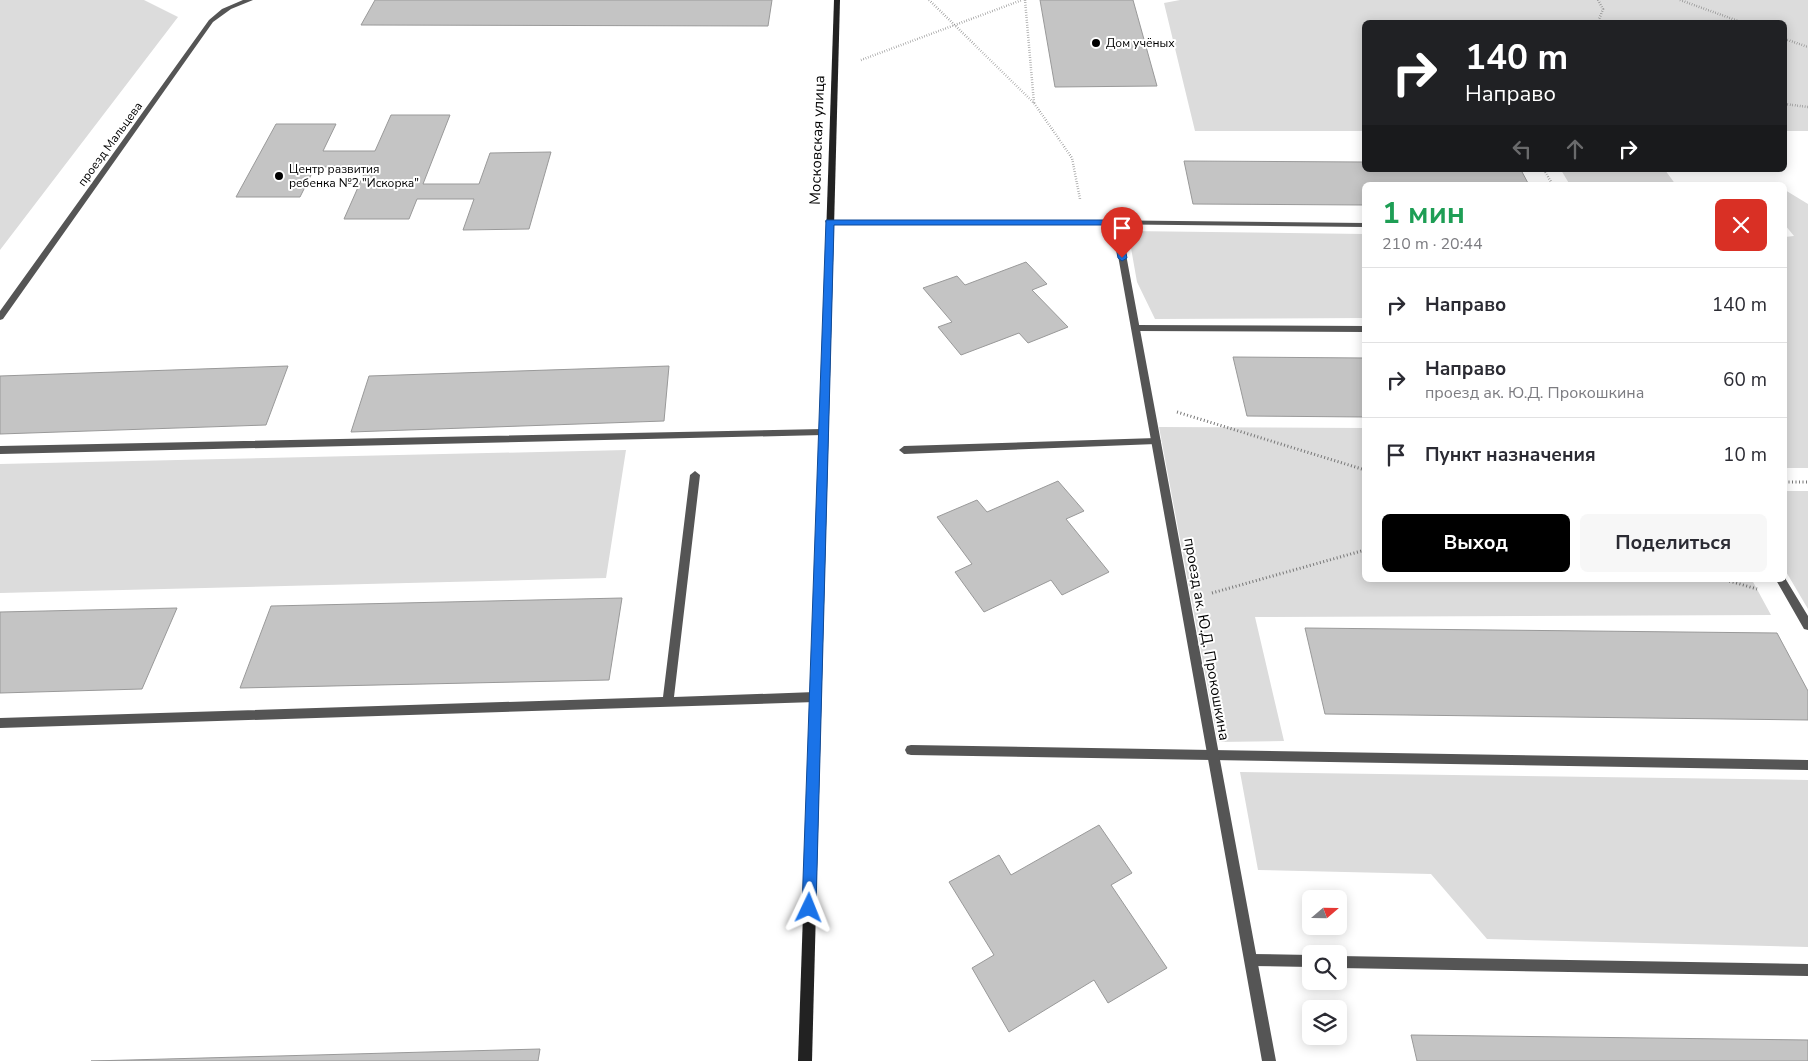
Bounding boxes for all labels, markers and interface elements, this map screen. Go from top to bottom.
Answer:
text: 140 m [1465,34,1568,81]
place label: Дом учёных [1106,35,1175,51]
marker: Дом учёных [1090,37,1102,49]
icon: right [1382,40,1447,105]
street label: Московская улица [805,75,829,205]
text: Направо [1465,79,1556,109]
street label: проезд Мальцева [74,99,146,189]
icon: left [1508,135,1536,163]
icon: ahead [1561,135,1589,163]
icon: right [1614,135,1642,163]
place label: Центр развития ребенка №2 "Искорка" [289,161,419,191]
marker: Центр развития ребенка №2 "Искорка" [273,170,285,182]
text: 1 мин [1382,193,1465,234]
button: close [1715,199,1767,251]
pin [1101,207,1143,258]
icon: arrive [1108,214,1136,242]
text: 210 m · 20:44 [1382,233,1483,255]
icon: right [1382,291,1410,319]
text: Направо [1425,292,1506,318]
text: 140 m [1712,292,1767,318]
text: Направо [1425,356,1506,382]
icon: right [1382,366,1410,394]
text: 60 m [1723,367,1767,393]
text: проезд ак. Ю.Д. Прокошкина [1425,382,1644,404]
icon: arrive [1382,441,1410,469]
text: Пункт назначения [1425,442,1596,468]
text: 10 m [1723,442,1767,468]
button: Выход [1382,514,1570,572]
button: Поделиться [1580,514,1767,572]
street label: проезд ак. Ю.Д. Прокошкина [1179,536,1235,742]
position arrow [782,881,834,933]
north arrow [1302,890,1348,935]
map controls [1302,890,1347,1045]
button: search [1302,945,1347,990]
button: layers [1302,1000,1347,1045]

